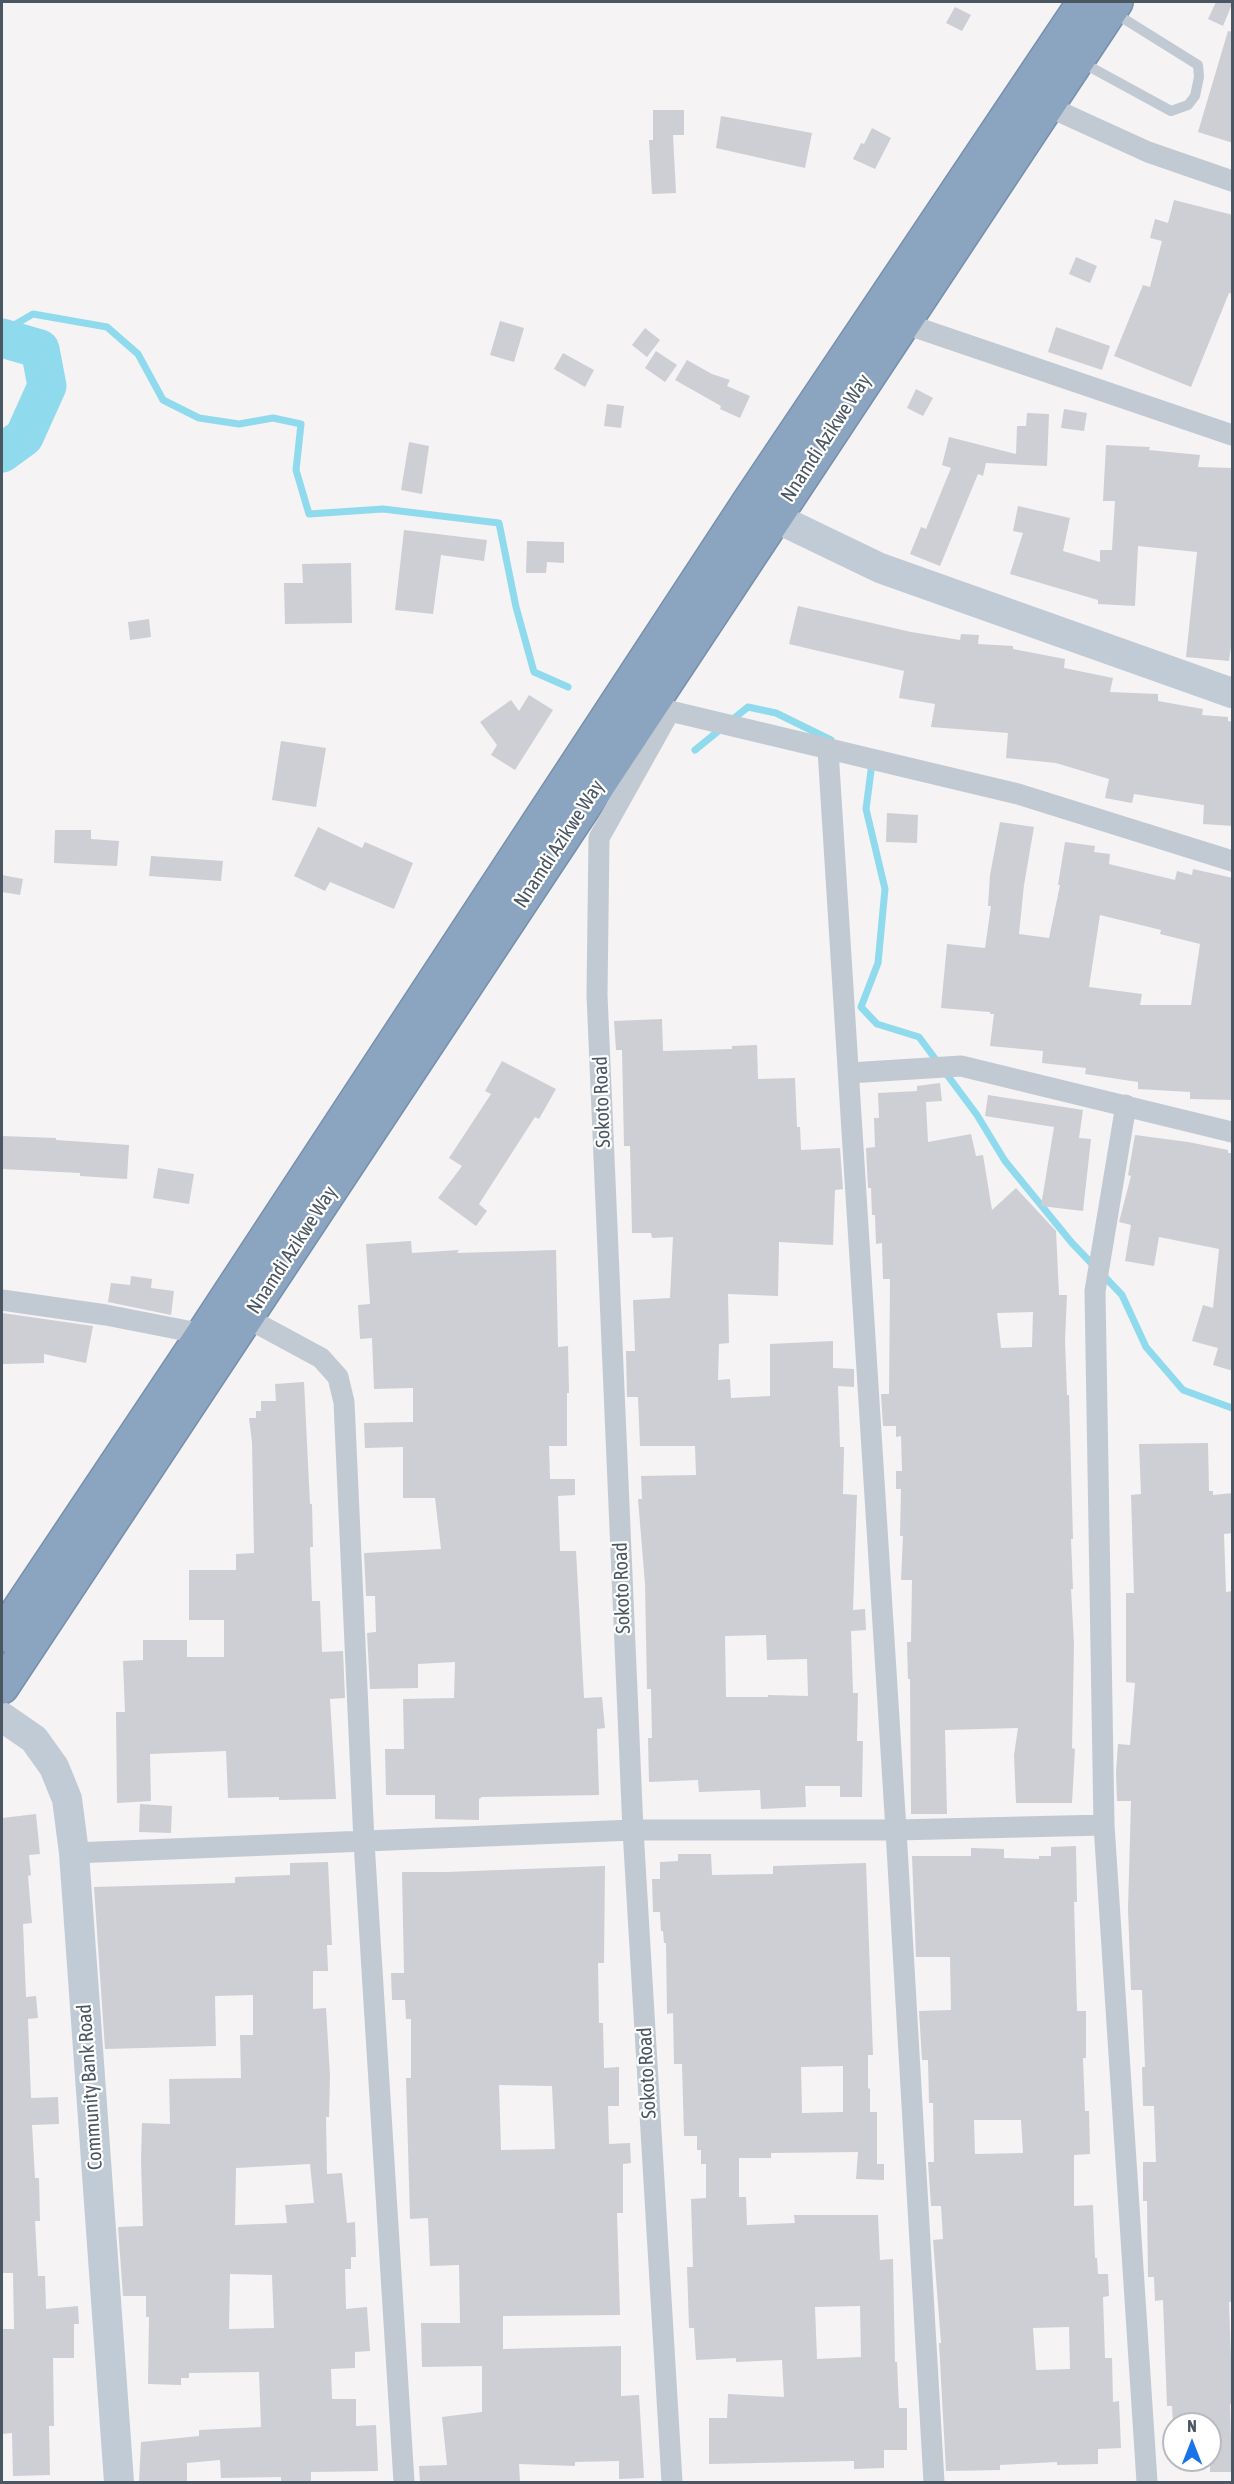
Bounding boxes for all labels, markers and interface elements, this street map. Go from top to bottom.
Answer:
street label: Nnamdi Azikwe Way [776,370,876,506]
street label: Nnamdi Azikwe Way [509,776,609,912]
street label: Sokoto Road [588,1056,616,1148]
street label: Nnamdi Azikwe Way [242,1182,342,1318]
street label: Sokoto Road [608,1542,636,1634]
street label: Community Bank Road [72,2003,108,2171]
street label: Sokoto Road [633,2027,661,2119]
north arrow [1162,2412,1222,2472]
text: N [1187,2417,1197,2435]

